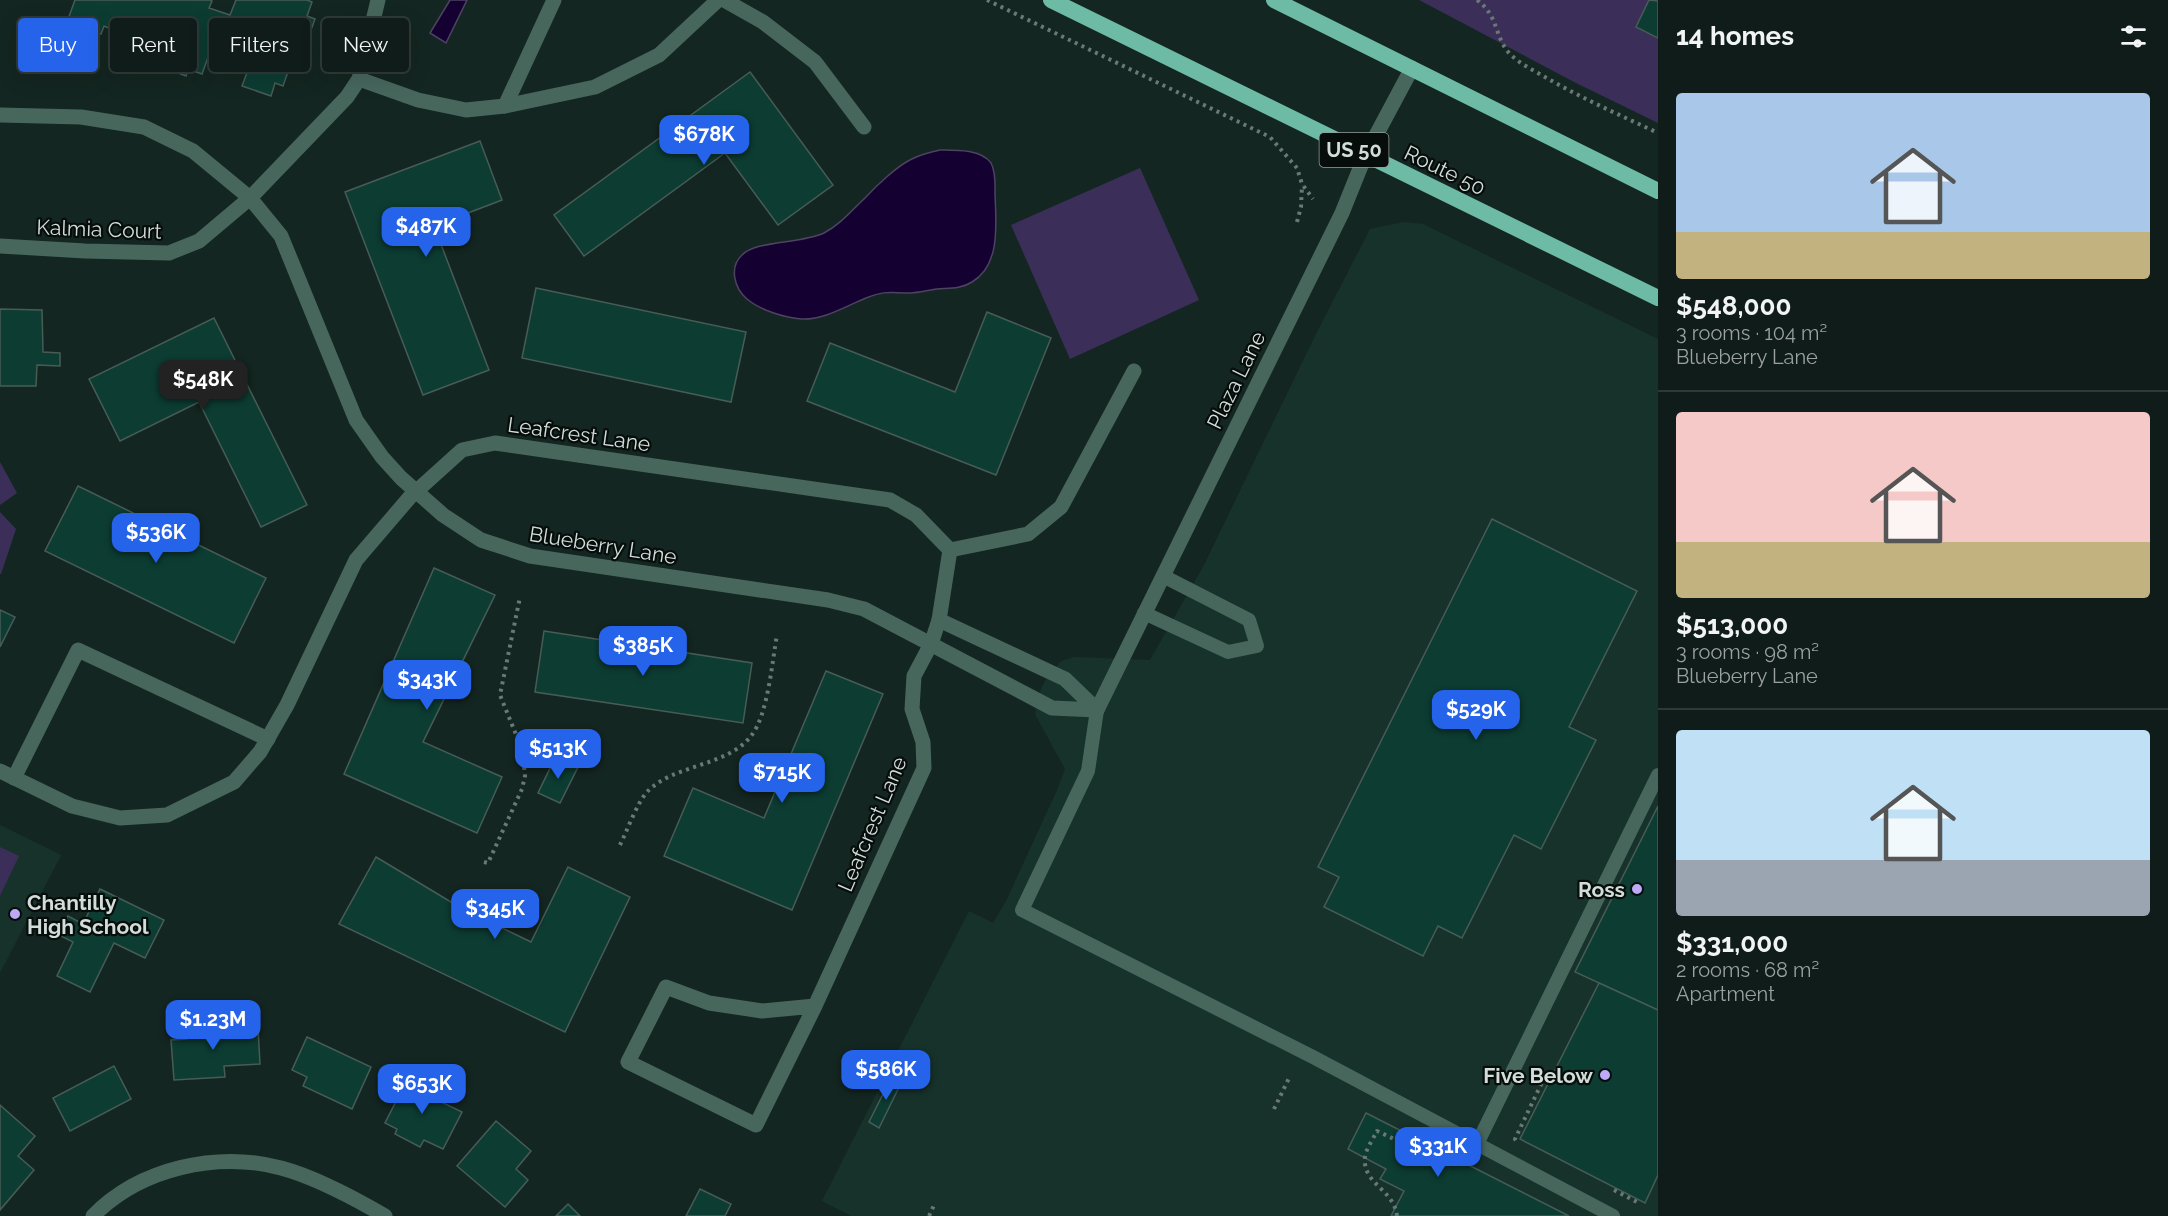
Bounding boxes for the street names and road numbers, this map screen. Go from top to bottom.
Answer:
road number: US 50 [1320,133,1388,167]
street label: Route 50 [1400,140,1490,200]
street label: Kalmia Court [36,214,162,244]
street label: Plaza Lane [1202,327,1270,433]
street label: Leafcrest Lane [506,412,652,456]
street label: Blueberry Lane [527,521,679,569]
street label: Leafcrest Lane [832,753,912,895]

